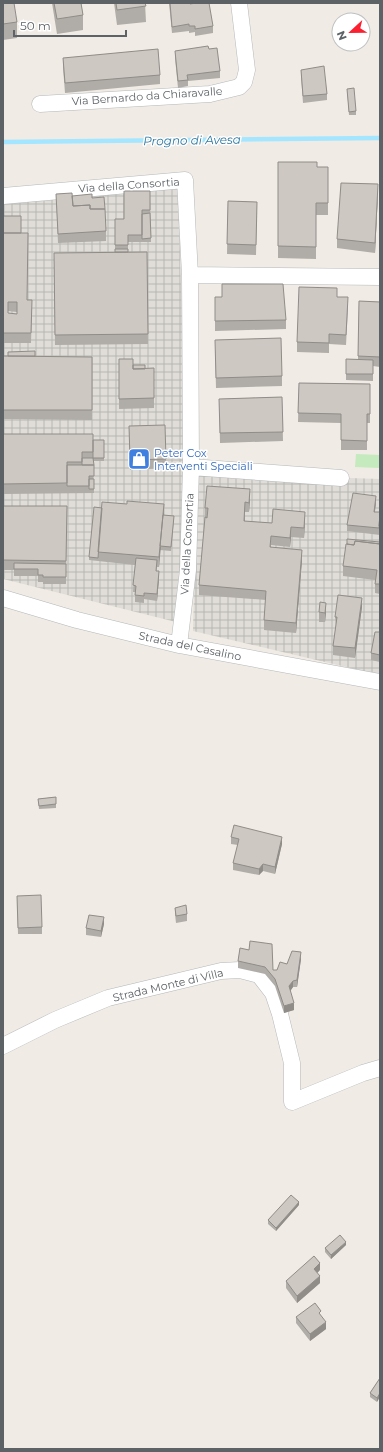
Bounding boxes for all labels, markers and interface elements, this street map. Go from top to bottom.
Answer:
scale bar [14,12,126,38]
north arrow [331,12,371,52]
text: 50 m [20,18,51,33]
text: N [334,29,350,42]
street label: Via Bernardo da Chiaravalle [71,84,223,108]
water label: Progno di Avesa [143,132,241,148]
street label: Via della Consortia [78,174,180,196]
shop icon: Peter Cox Interventi Speciali [126,446,152,472]
place label: Peter Cox Interventi Speciali [154,446,253,473]
street label: Via della Consortia [177,493,197,595]
street label: Strada del Casalino [137,628,243,664]
street label: Strada Monte di Villa [111,965,225,1005]

